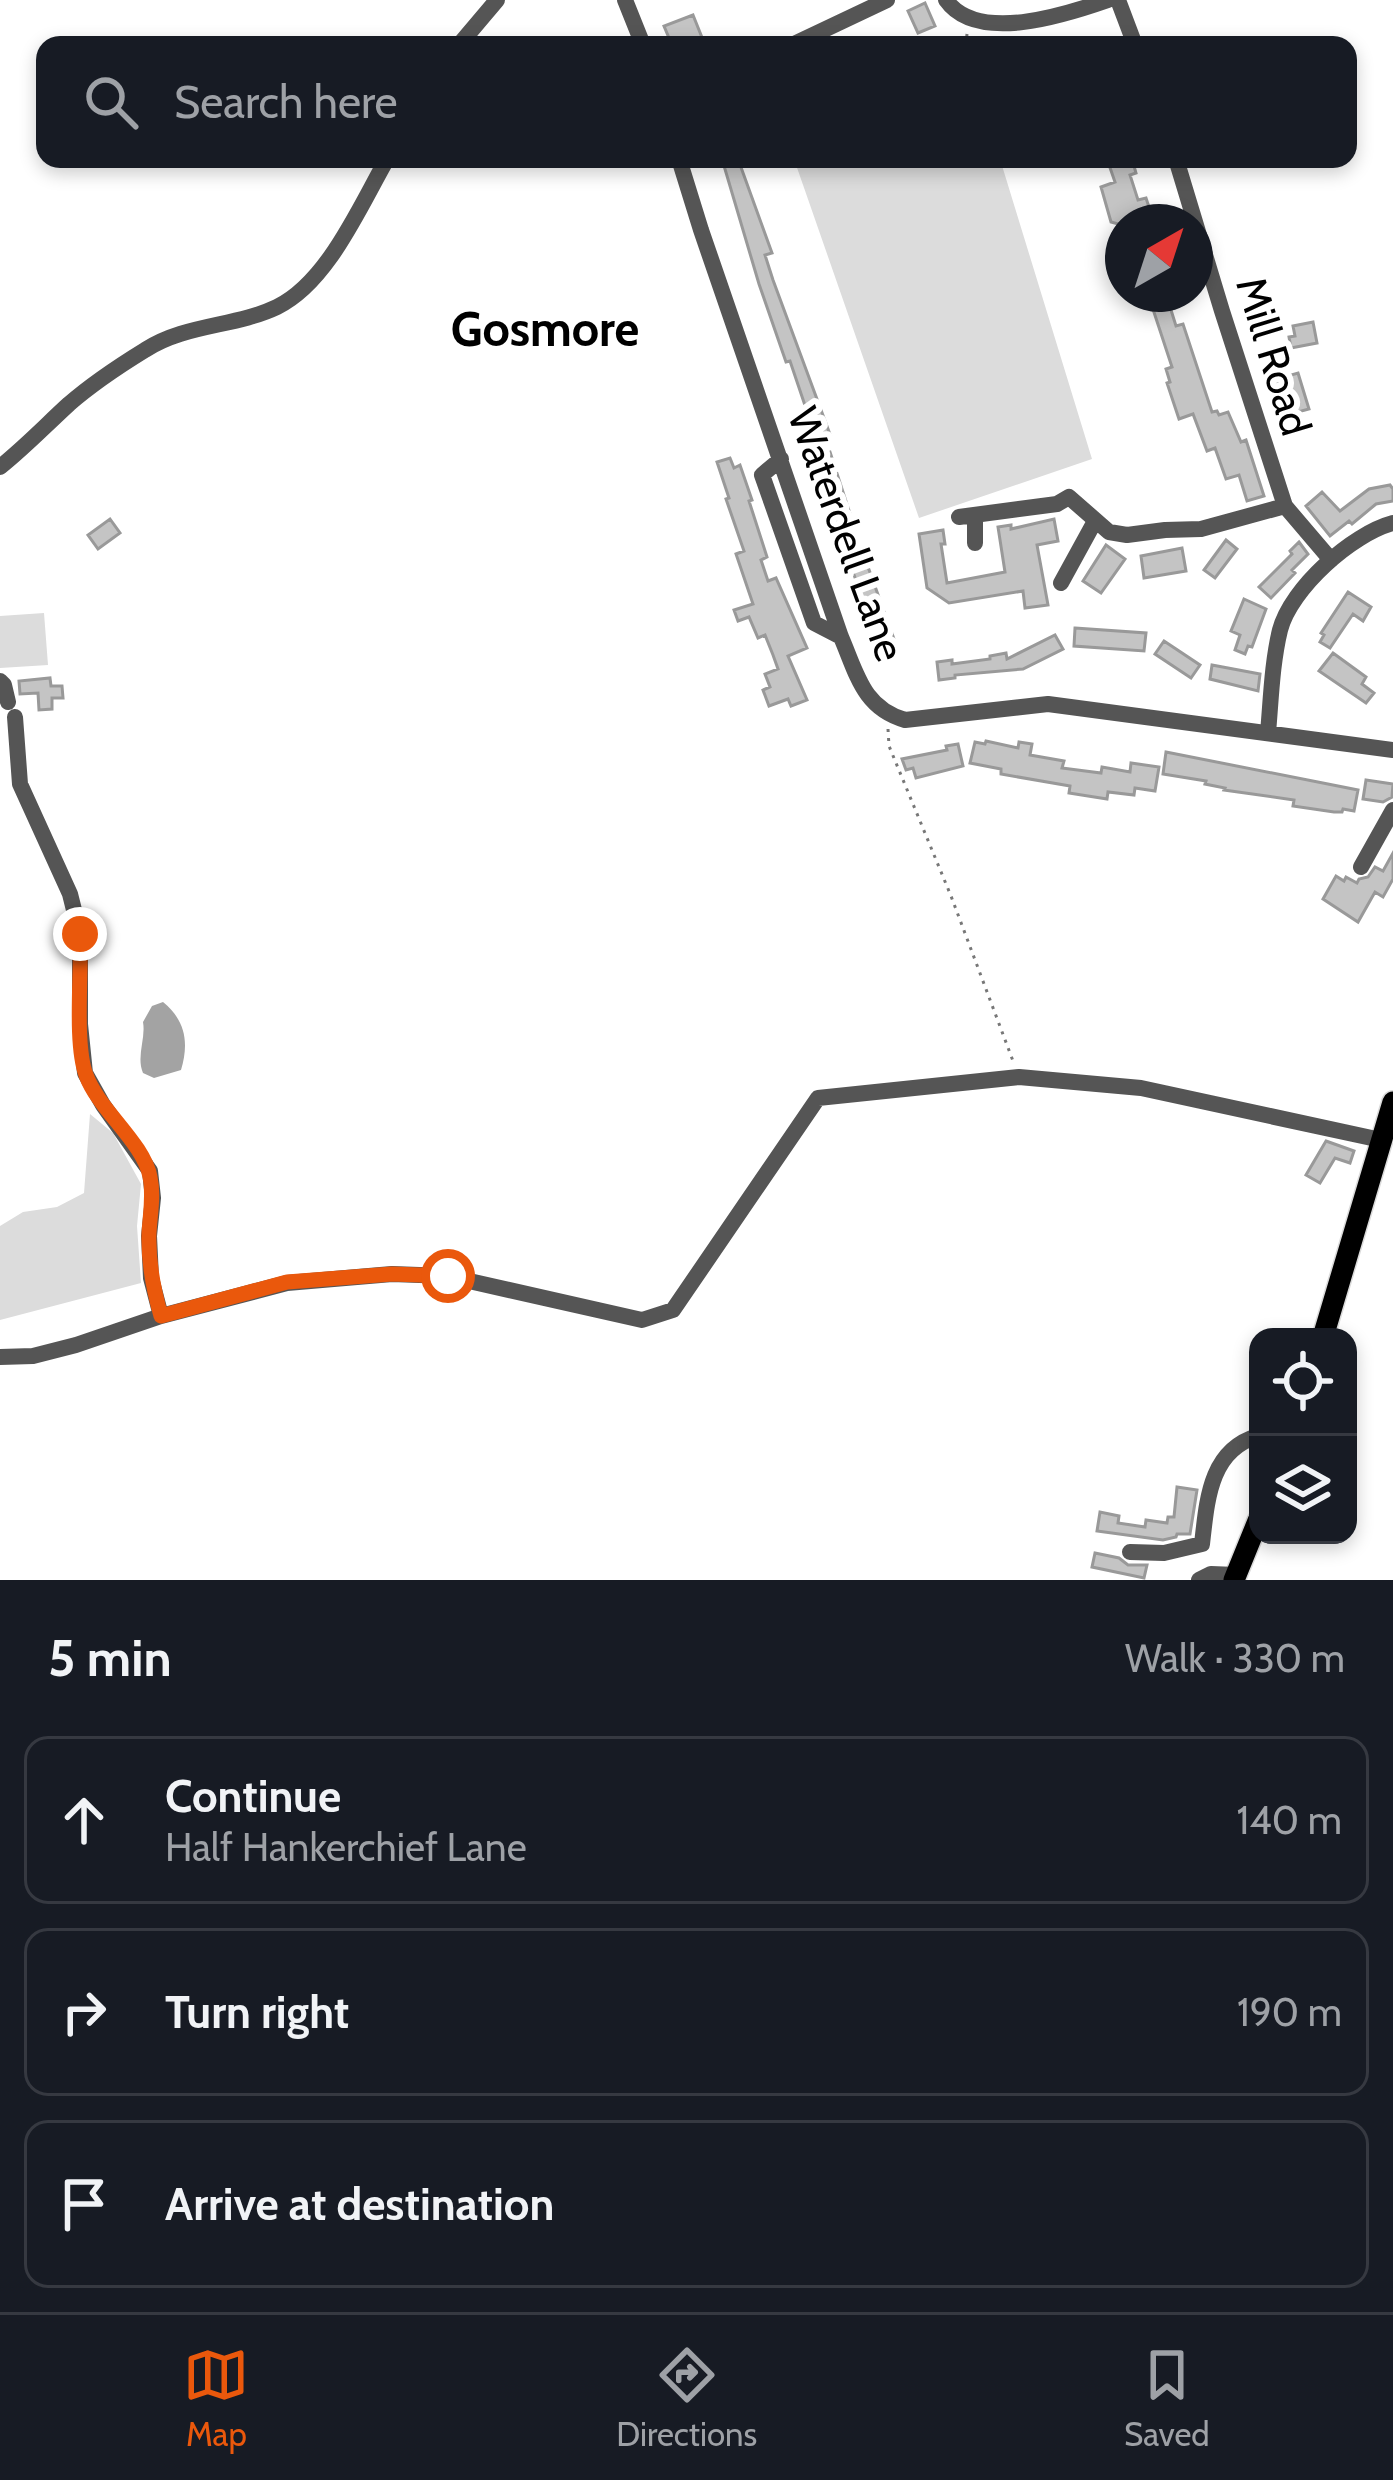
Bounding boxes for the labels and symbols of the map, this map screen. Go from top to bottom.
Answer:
north arrow [1105,204,1213,312]
street label: Mill Road [1225,270,1323,442]
district label: Gosmore [451,300,639,358]
street label: Waterdell Lane [777,400,917,668]
route end [53,907,107,961]
route start [421,1249,475,1303]

